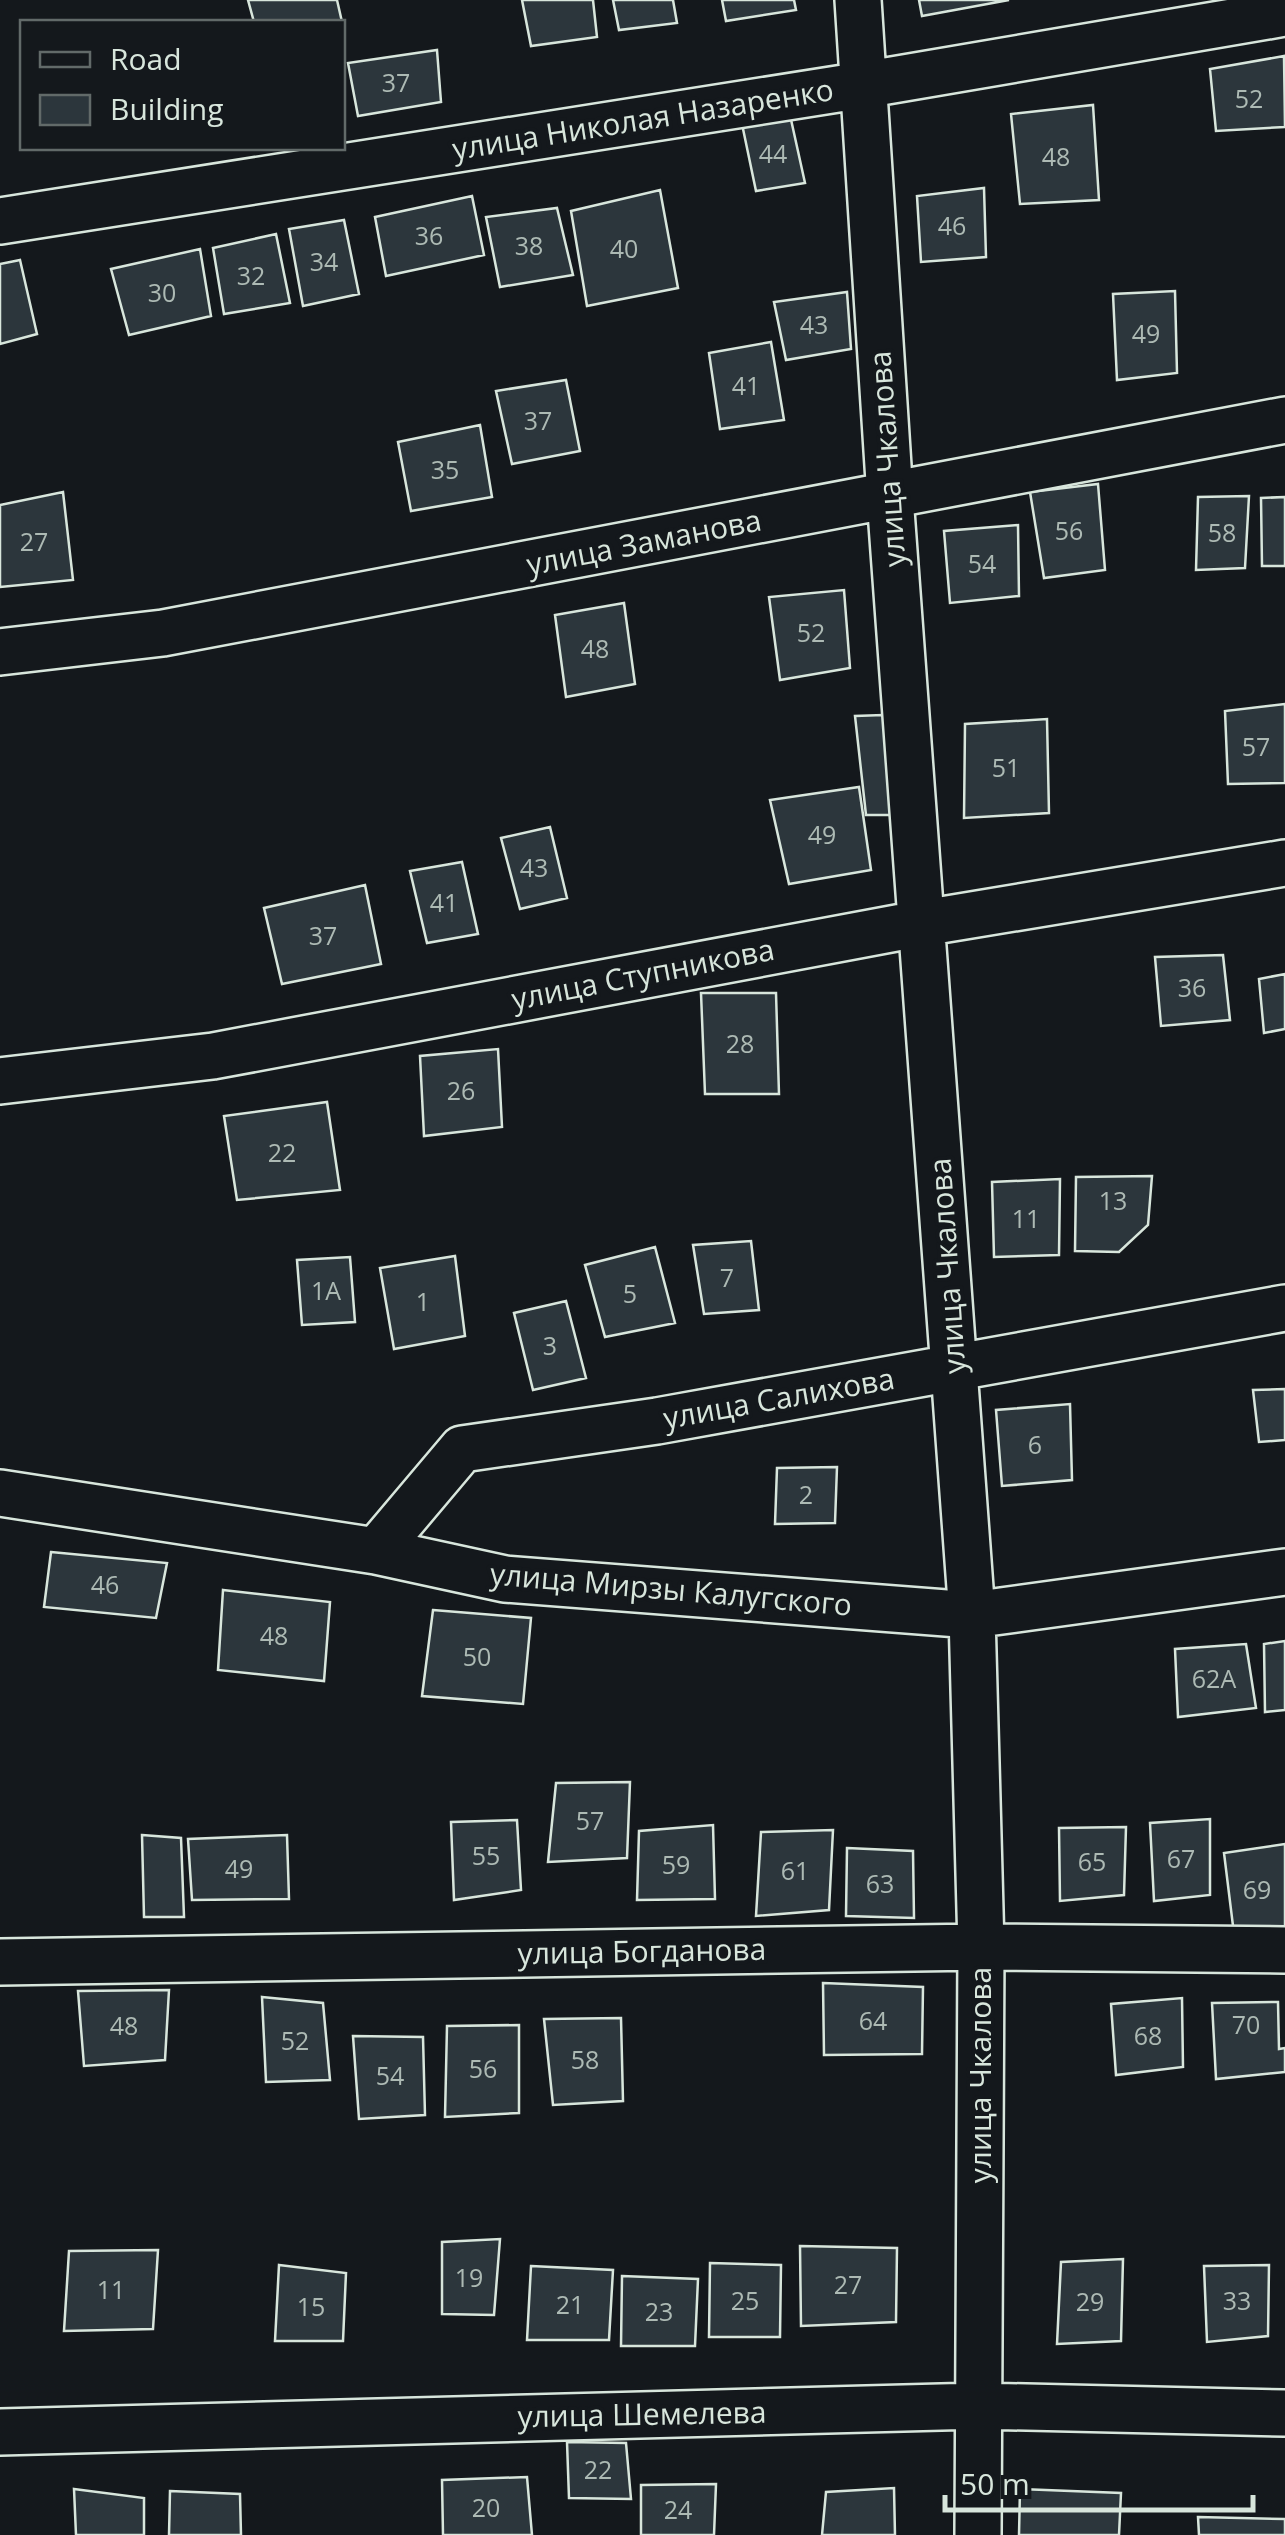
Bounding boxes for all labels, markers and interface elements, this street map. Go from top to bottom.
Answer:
legend [20,20,345,150]
text: Road [110,38,182,79]
house number: 37 [382,65,410,99]
street label: улица Николая Назаренко [449,68,836,169]
house number: 52 [1235,81,1263,115]
text: Building [110,88,224,129]
house number: 44 [759,136,787,170]
house number: 48 [1042,139,1070,173]
house number: 46 [938,208,966,242]
house number: 36 [415,218,443,252]
house number: 38 [515,228,543,262]
house number: 40 [610,231,638,265]
house number: 34 [310,244,338,278]
house number: 32 [237,258,265,292]
house number: 30 [148,275,176,309]
house number: 43 [800,307,828,341]
house number: 49 [1132,316,1160,350]
street label: улица Чкалова [858,350,915,569]
house number: 41 [732,368,760,402]
house number: 37 [524,403,552,437]
house number: 35 [431,452,459,486]
street label: улица Заманова [523,499,765,584]
house number: 56 [1055,513,1083,547]
house number: 58 [1208,515,1236,549]
house number: 27 [20,524,48,558]
house number: 54 [968,546,996,580]
house number: 52 [797,615,825,649]
house number: 48 [581,631,609,665]
house number: 57 [1242,729,1270,763]
house number: 51 [992,750,1020,784]
house number: 49 [808,817,836,851]
house number: 43 [520,850,548,884]
house number: 41 [430,885,458,919]
house number: 37 [309,918,337,952]
street label: улица Ступникова [508,928,778,1019]
house number: 36 [1178,970,1206,1004]
house number: 28 [726,1026,754,1060]
house number: 26 [447,1073,475,1107]
house number: 22 [268,1135,296,1169]
street label: улица Чкалова [918,1157,975,1376]
house number: 13 [1099,1183,1127,1217]
house number: 11 [1012,1201,1040,1235]
house number: 7 [720,1260,734,1294]
house number: 1А [311,1273,341,1307]
house number: 5 [623,1276,637,1310]
house number: 1 [416,1284,430,1318]
house number: 3 [543,1328,557,1362]
street label: улица Салихова [660,1357,898,1438]
house number: 6 [1028,1427,1042,1461]
house number: 2 [799,1477,813,1511]
street label: улица Мирзы Калугского [488,1552,854,1625]
house number: 46 [91,1567,119,1601]
house number: 48 [260,1618,288,1652]
house number: 50 [463,1639,491,1673]
house number: 62А [1192,1661,1236,1695]
house number: 57 [576,1803,604,1837]
house number: 55 [472,1838,500,1872]
house number: 67 [1167,1841,1195,1875]
house number: 65 [1078,1844,1106,1878]
house number: 59 [662,1847,690,1881]
house number: 49 [225,1851,253,1885]
house number: 61 [781,1853,809,1887]
house number: 63 [866,1866,894,1900]
house number: 69 [1243,1872,1271,1906]
street label: улица Богданова [517,1928,767,1973]
street label: улица Чкалова [959,1967,1000,2183]
house number: 64 [859,2003,887,2037]
house number: 70 [1232,2007,1260,2041]
house number: 48 [110,2008,138,2042]
house number: 68 [1134,2018,1162,2052]
house number: 52 [281,2023,309,2057]
house number: 58 [571,2042,599,2076]
house number: 56 [469,2051,497,2085]
house number: 54 [376,2058,404,2092]
house number: 19 [455,2260,483,2294]
house number: 27 [834,2267,862,2301]
house number: 11 [97,2272,125,2306]
house number: 25 [731,2283,759,2317]
house number: 33 [1223,2283,1251,2317]
house number: 29 [1076,2284,1104,2318]
house number: 21 [556,2287,584,2321]
house number: 15 [297,2289,325,2323]
house number: 23 [645,2294,673,2328]
street label: улица Шемелева [517,2391,767,2436]
scale bar [945,2450,1252,2512]
house number: 22 [584,2452,612,2486]
text: 50 m [960,2463,1030,2504]
house number: 20 [472,2490,500,2524]
house number: 24 [664,2492,692,2526]

